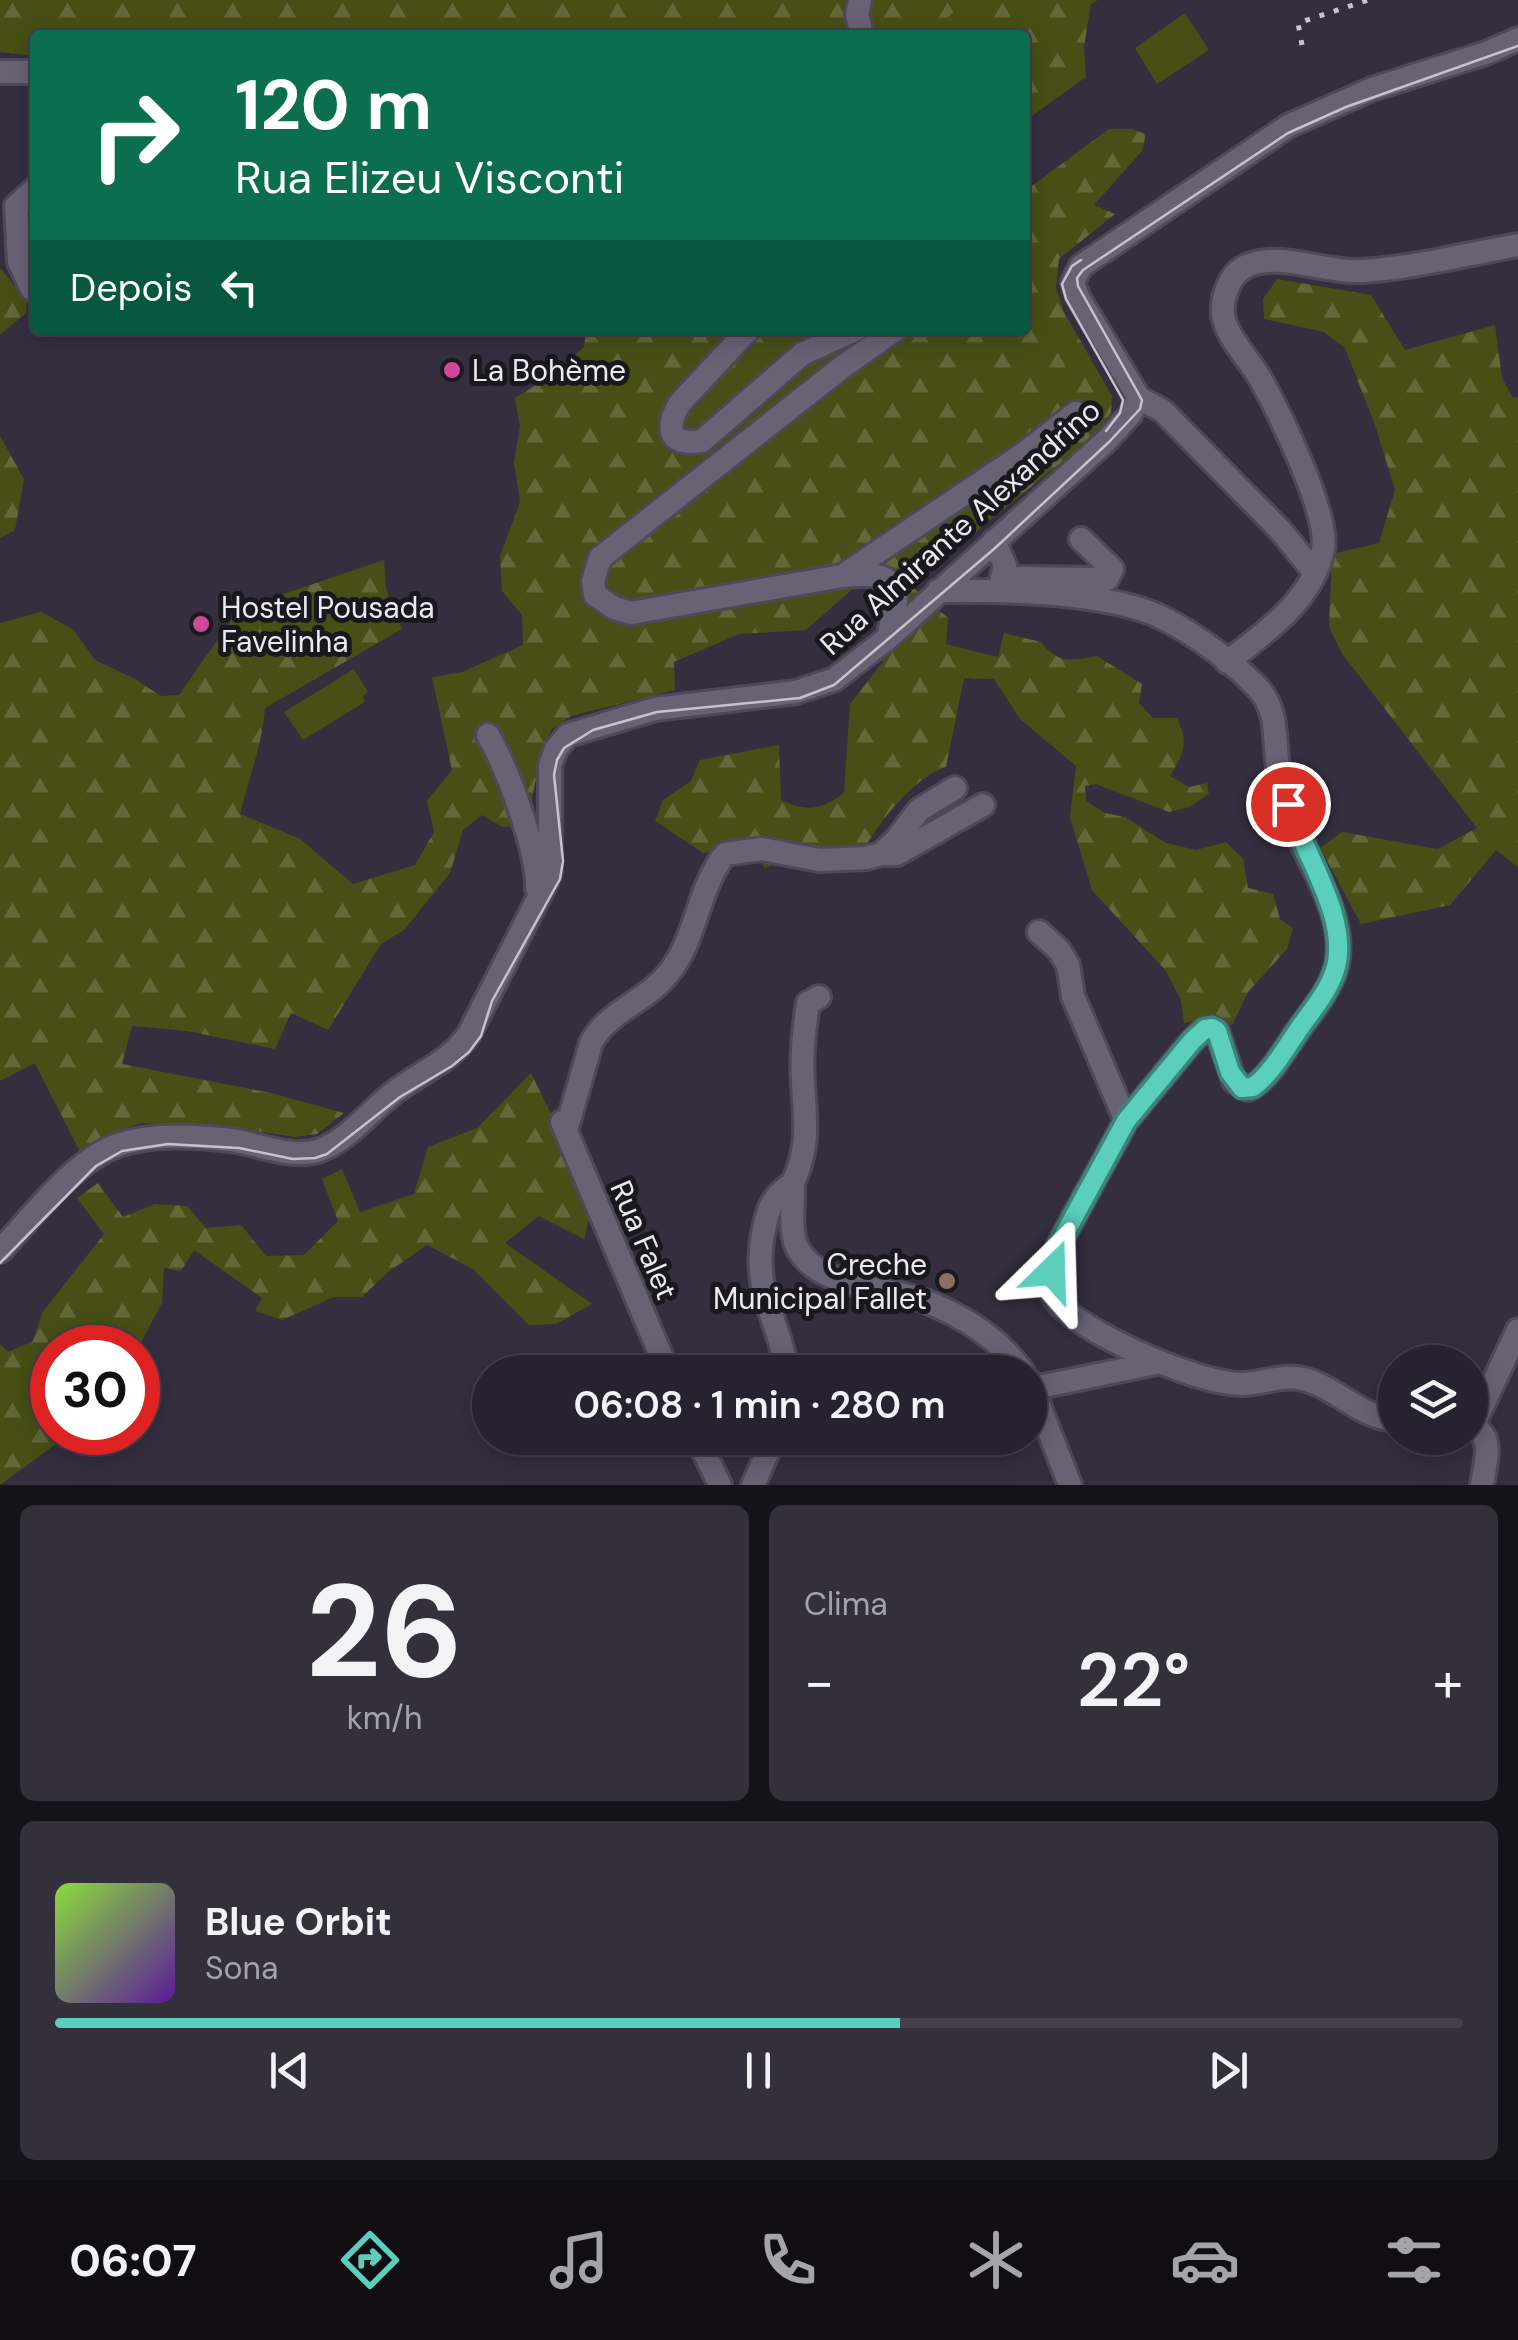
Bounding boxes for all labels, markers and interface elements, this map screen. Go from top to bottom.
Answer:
text: 120 m [235,60,432,151]
icon: right [70,70,200,200]
text: Rua Elizeu Visconti [235,148,624,207]
icon: left [212,260,267,315]
text: Depois [70,263,192,313]
place label: La Bohème [472,351,626,390]
marker: La Bohème [441,359,463,381]
street label: Rua Almirante Alexandrino [812,391,1108,663]
place label: Hostel Pousada Favelinha [221,588,435,661]
marker: Hostel Pousada Favelinha [190,613,212,635]
pin [1246,762,1331,847]
icon: arrive [1261,777,1316,832]
street label: Rua Falet [602,1175,686,1305]
position arrow [1000,1219,1104,1323]
place label: Creche Municipal Fallet [713,1245,927,1318]
marker: Creche Municipal Fallet [936,1270,958,1292]
speed limit sign: 30 [30,1325,160,1455]
map controls [1378,1345,1488,1455]
button: layers [1378,1345,1488,1455]
text: 06:08 · 1 min · 280 m [574,1380,945,1430]
text: 26 [306,1547,463,1716]
text: Clima [804,1583,888,1625]
text: 22° [1077,1632,1190,1729]
text: − [804,1646,834,1718]
text: + [1433,1646,1463,1718]
text: km/h [347,1697,422,1739]
text: Blue Orbit [205,1897,392,1947]
text: Sona [205,1947,278,1989]
icon: previous [262,2043,317,2098]
icon: pause [731,2043,786,2098]
icon: next [1201,2043,1256,2098]
icon: directions [335,2225,405,2295]
icon: music [544,2225,614,2295]
icon: phone [753,2225,823,2295]
icon: climate [961,2225,1031,2295]
icon: car [1170,2225,1240,2295]
icon: filters [1379,2225,1449,2295]
text: 06:07 [69,2231,197,2290]

